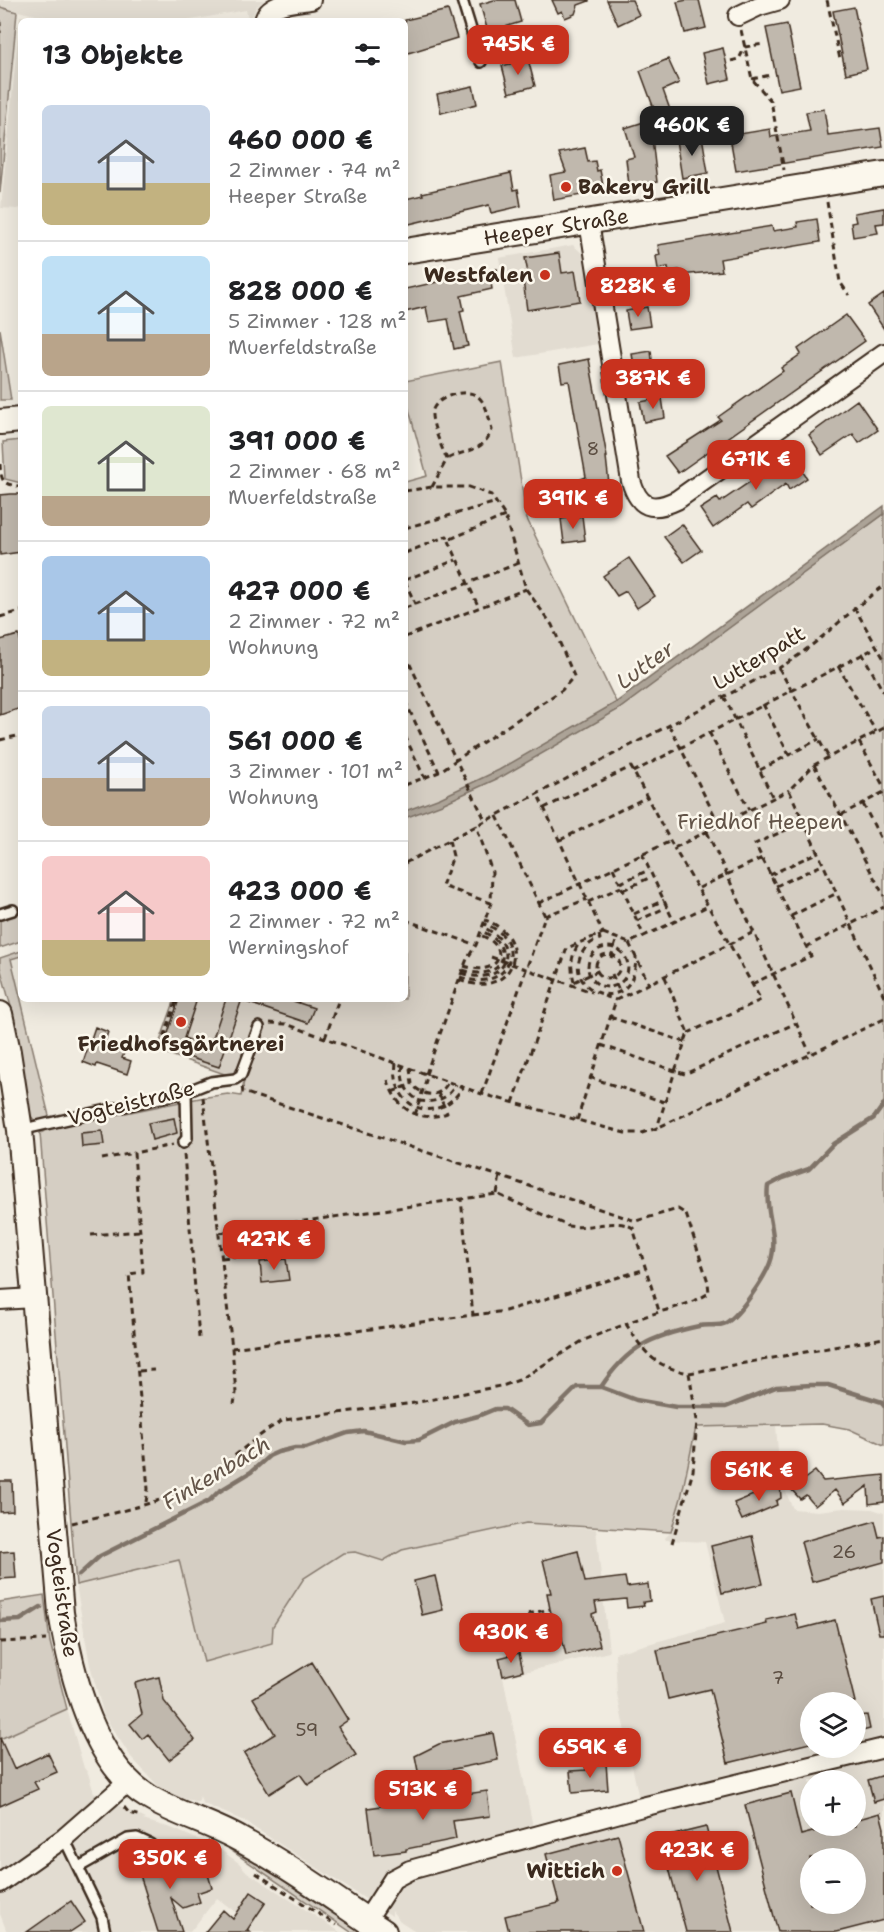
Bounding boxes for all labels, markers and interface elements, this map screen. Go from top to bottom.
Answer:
pin: 745K € [469,25,567,76]
text: 745K € [481,31,555,57]
text: 13 Objekte [42,37,184,72]
icon: filters [351,38,384,71]
pin: 460K € [643,106,741,157]
text: 460K € [654,112,730,138]
text: 460 000 € [228,122,373,157]
icon: home [90,129,162,201]
text: 2 Zimmer · 74 m² [228,157,401,183]
place label: Bakery Grill [578,173,710,201]
marker: Bakery Grill [559,180,573,194]
text: Heeper Straße [228,183,368,209]
street label: Heeper Straße [481,202,631,252]
place label: Westfalen [424,261,533,289]
pin: 828K € [589,267,687,318]
marker: Westfalen [538,268,552,282]
text: 828 000 € [228,273,373,308]
text: 828K € [600,273,676,299]
icon: home [90,280,162,352]
text: 5 Zimmer · 128 m² [228,308,406,334]
text: Muerfeldstraße [228,334,377,360]
pin: 387K € [604,359,702,410]
text: 387K € [615,365,691,391]
text: 391 000 € [228,423,365,458]
icon: home [90,430,162,502]
house number: 8 [587,437,599,461]
pin: 671K € [707,440,805,491]
text: 671K € [721,446,791,472]
text: 2 Zimmer · 68 m² [228,458,401,484]
pin: 391K € [524,479,622,530]
text: Muerfeldstraße [228,484,377,510]
text: 391K € [538,485,608,511]
text: 427 000 € [228,573,371,608]
icon: home [90,580,162,652]
text: 2 Zimmer · 72 m² [228,608,400,634]
street label: Lutterpatt [707,619,811,697]
text: Wohnung [228,634,319,660]
water label: Lutter [610,634,680,696]
text: 561 000 € [228,723,363,758]
icon: home [90,730,162,802]
text: 3 Zimmer · 101 m² [228,758,403,784]
text: Wohnung [228,784,319,810]
park label: Friedhof Heepen [677,808,843,836]
text: 423 000 € [228,873,371,908]
icon: home [90,880,162,952]
text: 2 Zimmer · 72 m² [228,908,400,934]
text: Werningshof [228,934,349,960]
marker: Friedhofsgärtnerei [174,1015,188,1029]
place label: Friedhofsgärtnerei [78,1030,284,1058]
street label: Vogteistraße [65,1074,197,1132]
pin: 427K € [225,1220,323,1271]
text: 427K € [237,1226,311,1252]
water label: Finkenbach [157,1429,275,1517]
pin: 561K € [710,1451,808,1502]
text: 561K € [725,1457,793,1483]
street label: Vogteistraße [39,1527,85,1659]
house number: 26 [832,1540,856,1564]
pin: 430K € [462,1613,560,1664]
text: 430K € [473,1619,549,1645]
house number: 7 [772,1666,784,1690]
map controls [800,1692,866,1914]
button: layers [800,1692,866,1758]
house number: 59 [296,1718,318,1742]
pin: 659K € [541,1728,639,1779]
text: 659K € [553,1734,627,1760]
pin: 513K € [374,1770,472,1821]
button: + [800,1770,866,1836]
text: 513K € [389,1776,457,1802]
pin: 423K € [648,1831,746,1882]
text: 423K € [659,1837,735,1863]
pin: 350K € [121,1839,219,1890]
text: 350K € [133,1845,207,1871]
button: − [800,1848,866,1914]
place label: Wittich [526,1857,605,1885]
marker: Wittich [610,1864,624,1878]

